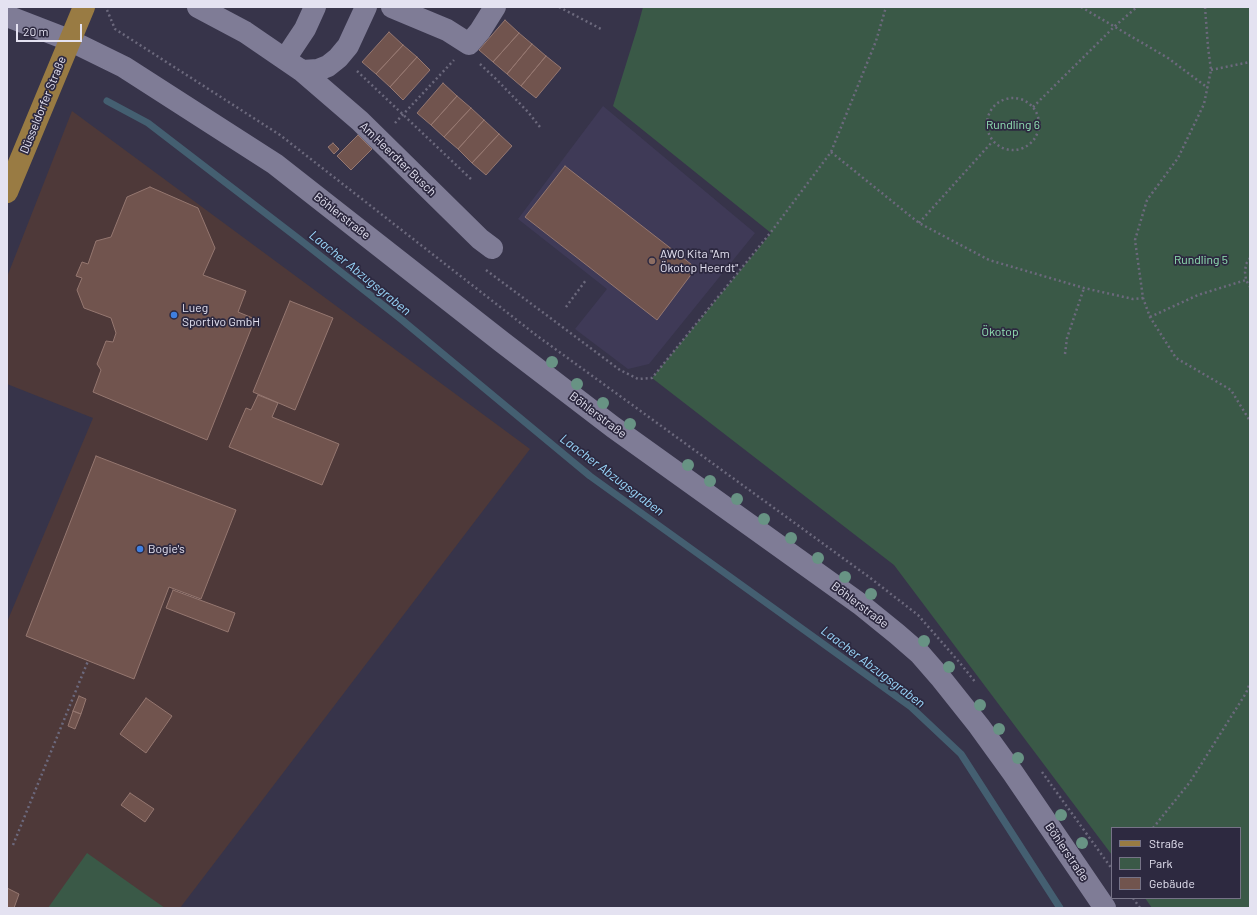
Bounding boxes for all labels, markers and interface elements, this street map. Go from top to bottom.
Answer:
scale bar [18,16,84,42]
text: 20 m [23,24,49,38]
street label: Düsseldorfer Straße [17,54,69,156]
park label: Rundling 6 [986,118,1040,132]
street label: Am Heerdter Busch [357,119,439,199]
street label: Böhlerstraße [311,190,373,242]
water label: Laacher Abzugsgraben [306,227,414,319]
place label: AWO Kita "Am Ökotop Heerdt" [660,247,738,275]
park label: Rundling 5 [1174,253,1228,267]
marker: AWO Kita "Am Ökotop Heerdt" [647,256,657,266]
place label: Lueg Sportivo GmbH [182,301,260,329]
marker: Lueg Sportivo GmbH [169,310,179,320]
park label: Ökotop [981,325,1019,339]
street label: Böhlerstraße [567,389,629,441]
water label: Laacher Abzugsgraben [557,431,667,519]
place label: Bogie's [148,542,185,556]
marker: Bogie's [135,544,145,554]
street label: Böhlerstraße [829,579,891,631]
water label: Laacher Abzugsgraben [818,623,928,711]
street label: Böhlerstraße [1042,820,1092,884]
legend [1111,827,1241,899]
text: Straße [1149,836,1184,850]
text: Park [1149,856,1173,870]
text: Gebäude [1149,876,1195,890]

